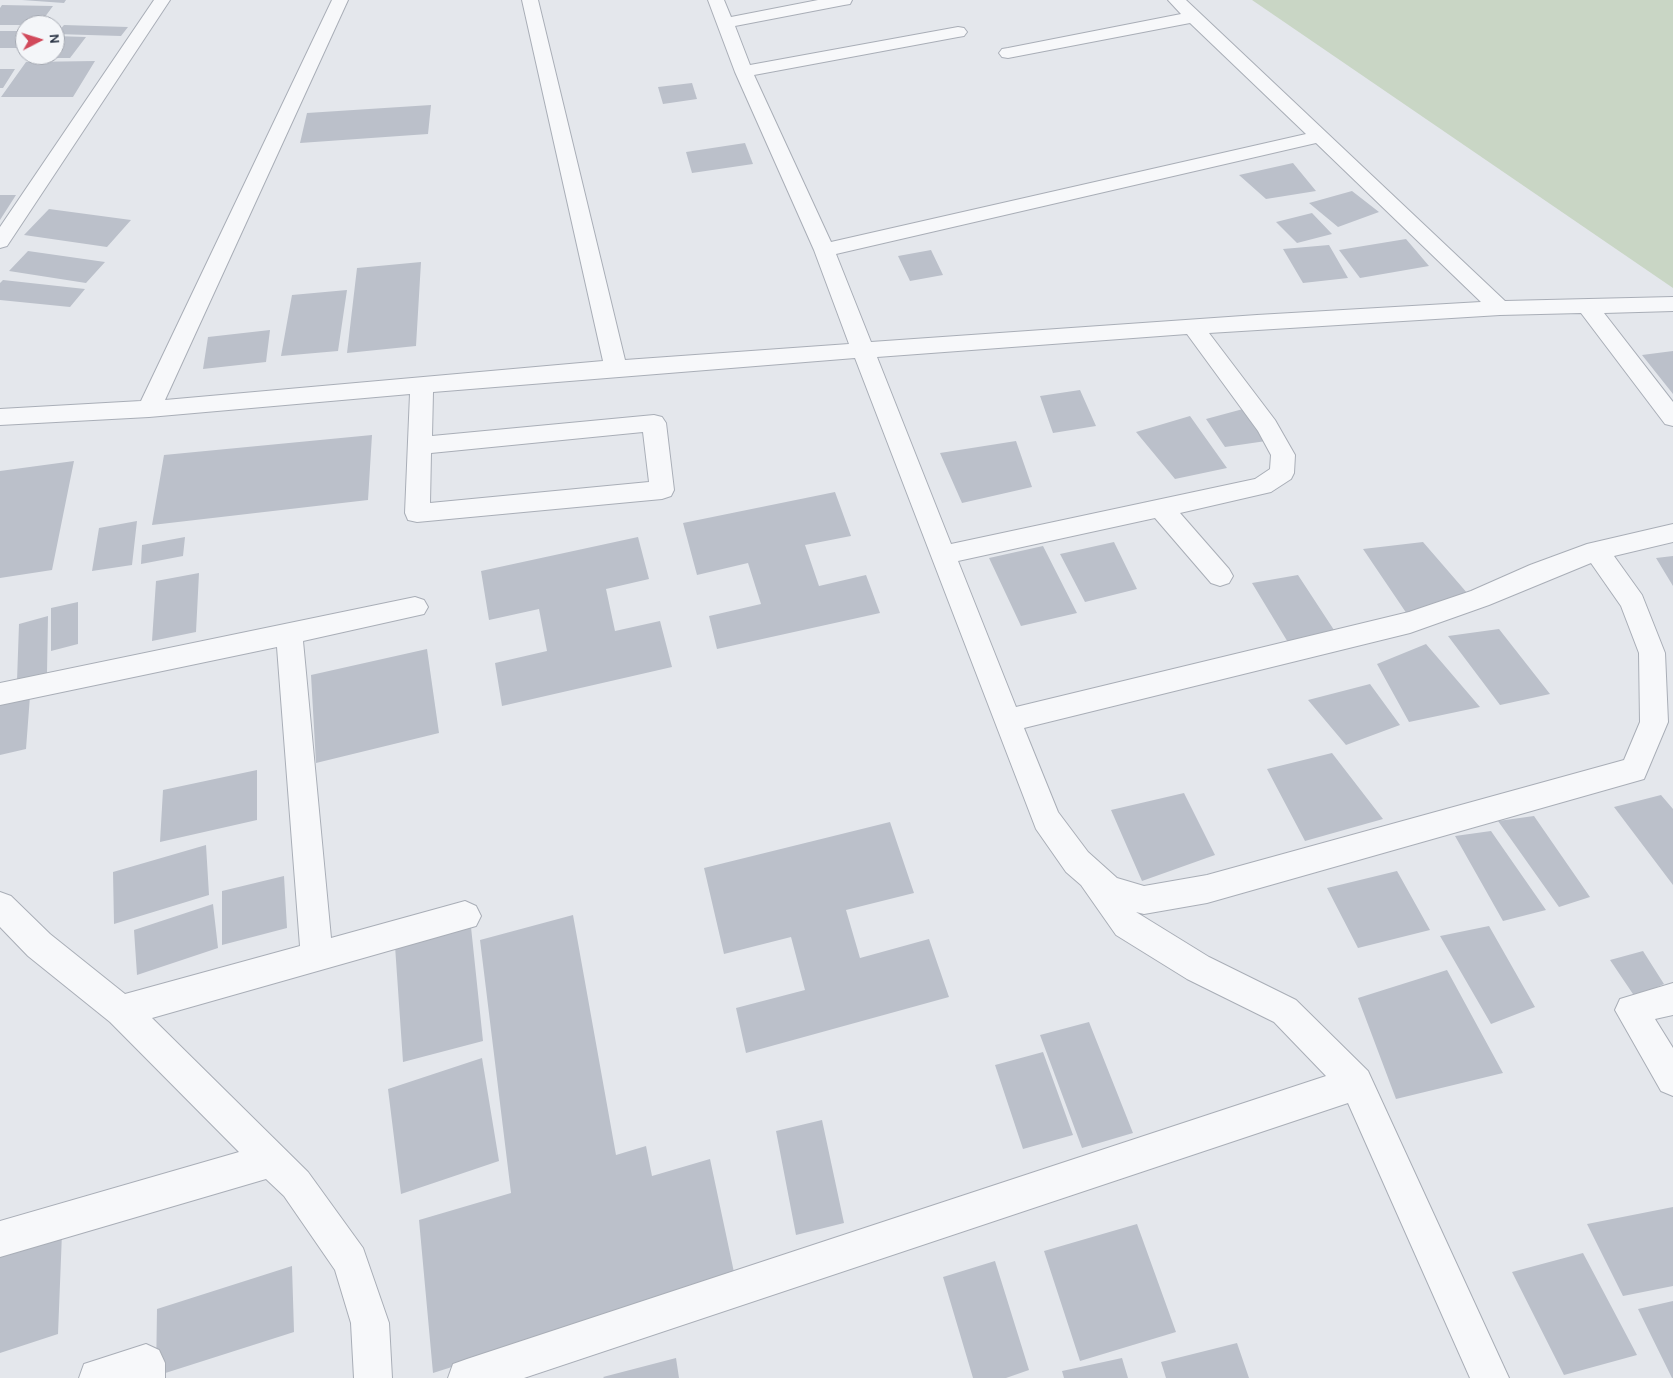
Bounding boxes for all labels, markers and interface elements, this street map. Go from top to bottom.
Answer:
north arrow [15,15,65,65]
text: N [46,33,63,44]

